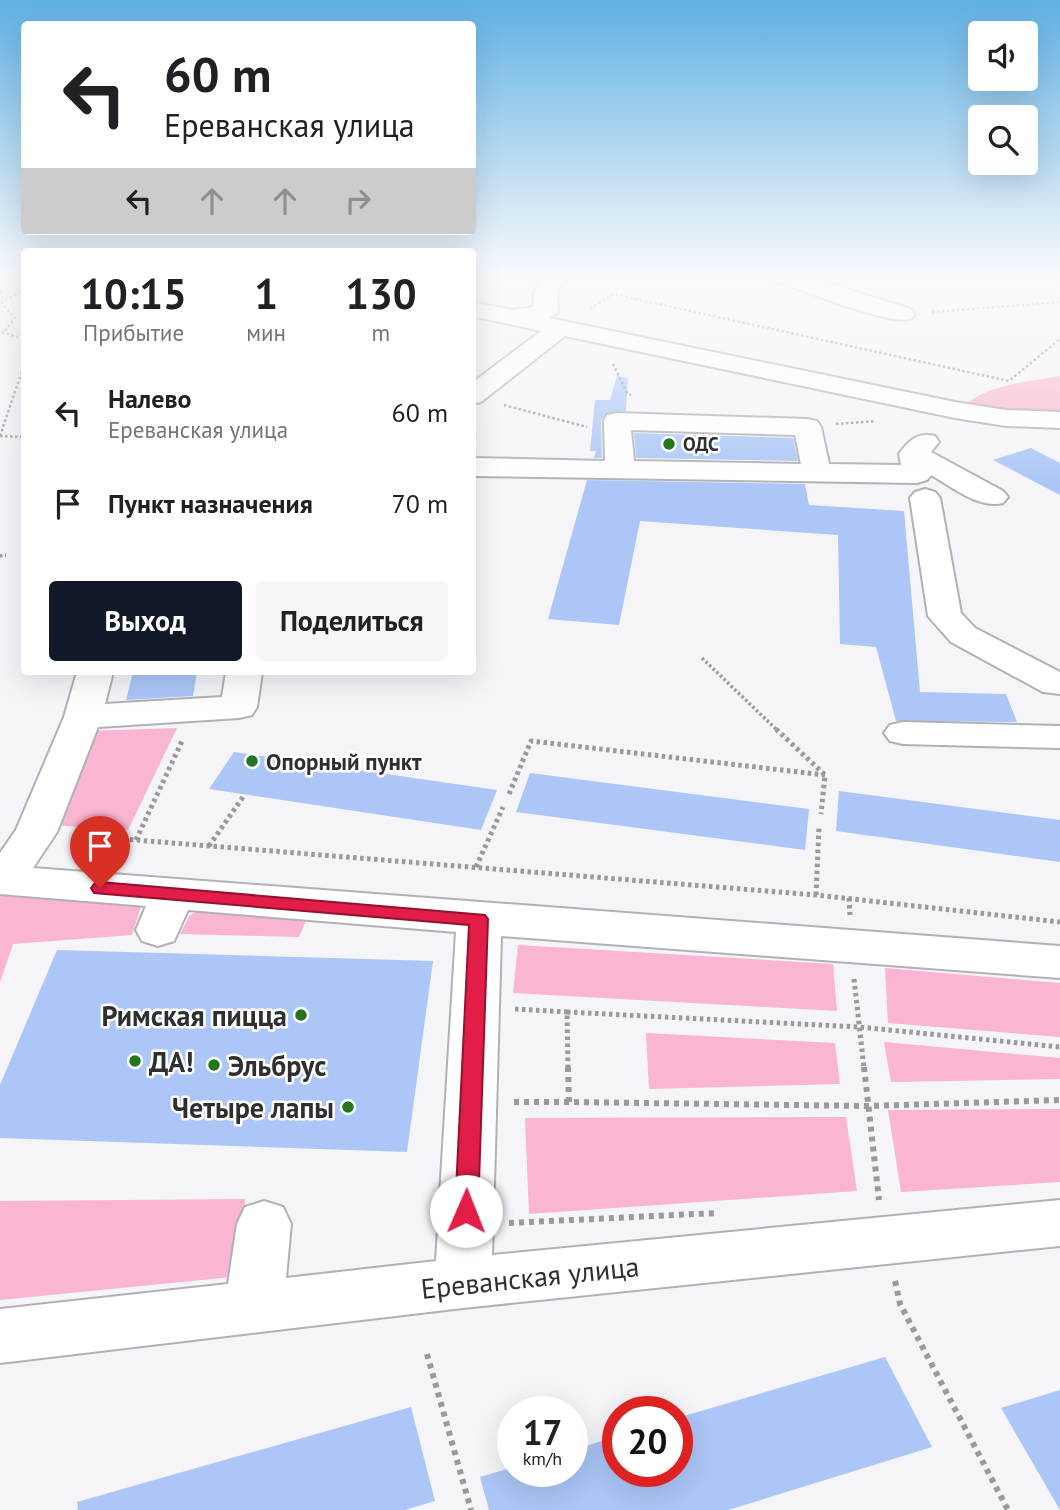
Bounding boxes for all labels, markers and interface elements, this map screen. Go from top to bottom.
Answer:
map controls [968,21,1038,175]
button: sound [968,21,1038,91]
text: 60 m [164,42,271,106]
icon: left [49,49,140,140]
text: Ереванская улица [164,104,415,146]
button: search [968,105,1038,175]
icon: left [120,182,158,220]
icon: ahead [193,182,231,220]
icon: ahead [266,182,304,220]
icon: right [339,182,377,220]
text: 10:15 [80,266,187,321]
text: 1 [254,266,278,321]
text: 130 [345,266,417,321]
text: Прибытие [83,318,184,347]
text: мин [246,318,286,347]
text: m [372,318,390,347]
text: Налево [108,382,192,415]
icon: left [49,394,87,432]
text: 60 m [392,396,448,429]
text: Ереванская улица [108,415,288,444]
place label: ОДС [683,432,719,456]
marker: ОДС [661,436,677,452]
icon: arrive [49,485,87,523]
text: Пункт назначения [108,487,313,520]
text: 70 m [392,487,448,520]
button: Выход [49,581,242,661]
button: Поделиться [256,581,448,661]
place label: Опорный пункт [266,747,422,776]
marker: Опорный пункт [244,753,260,769]
pin [70,816,130,888]
icon: arrive [81,827,119,865]
place label: Римская пицца [101,997,287,1034]
marker: Римская пицца [293,1007,309,1023]
place label: ДА! [149,1043,194,1080]
place label: Эльбрус [228,1047,326,1084]
marker: ДА! [127,1053,143,1069]
marker: Эльбрус [206,1057,222,1073]
place label: Четыре лапы [172,1089,334,1126]
marker: Четыре лапы [340,1099,356,1115]
position arrow [429,1174,503,1248]
street label: Ереванская улица [419,1247,641,1307]
speed limit sign: 20 [602,1396,693,1487]
text: 17 [523,1409,562,1455]
text: km/h [523,1447,562,1470]

